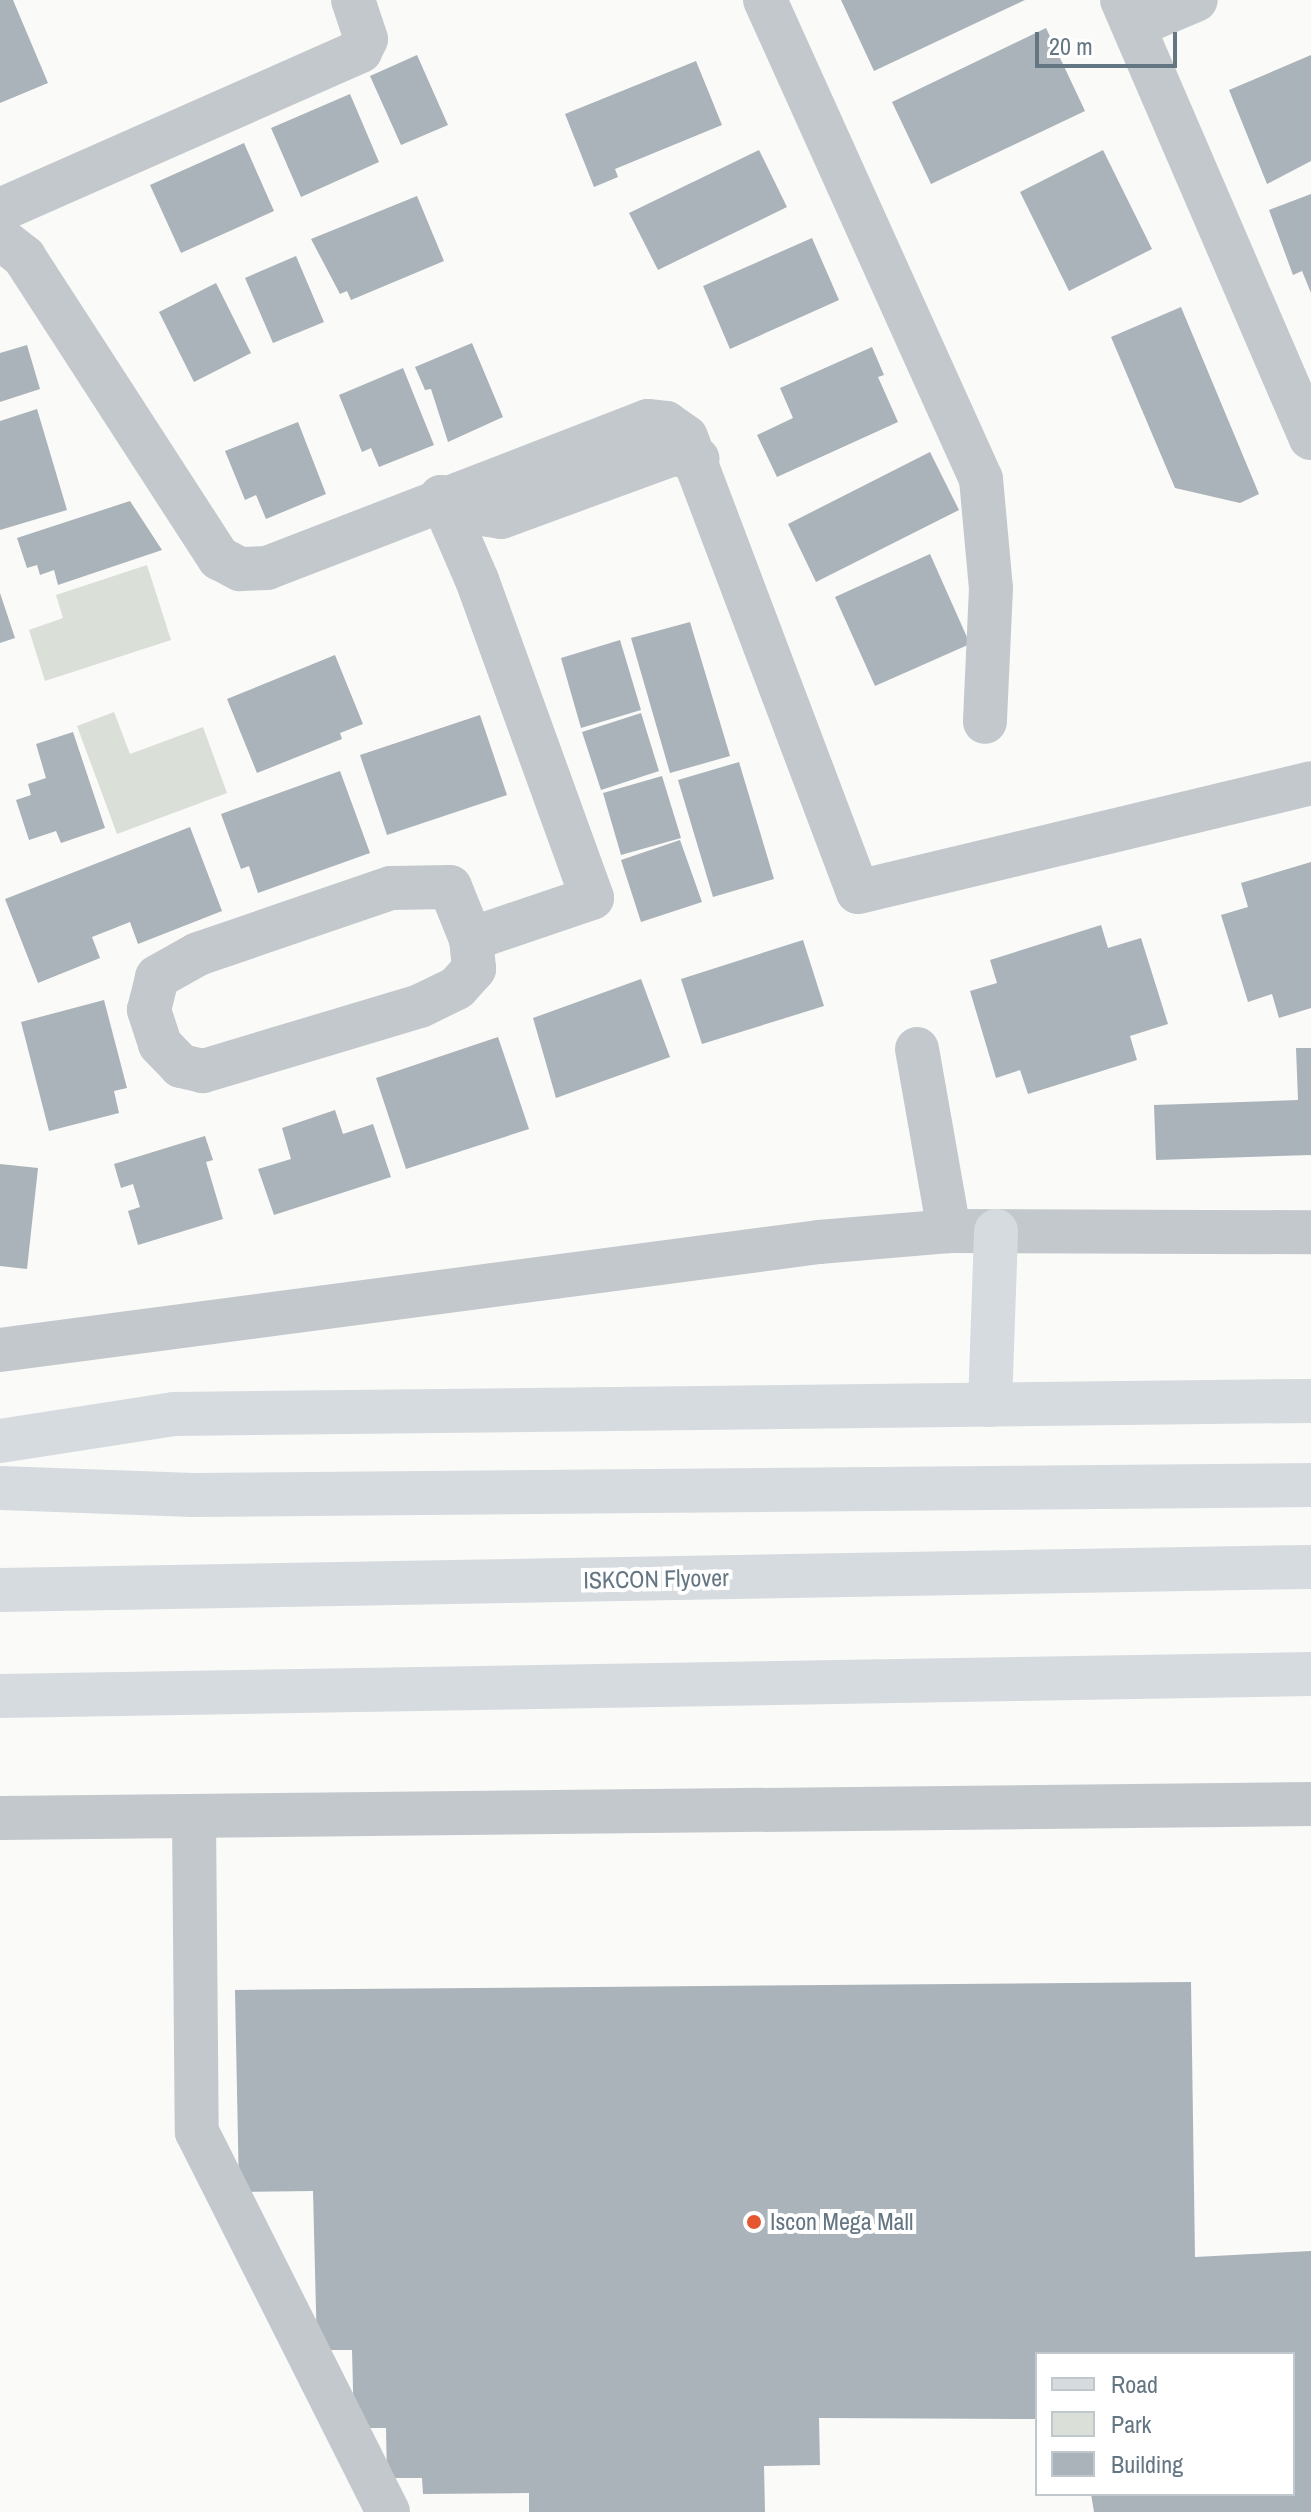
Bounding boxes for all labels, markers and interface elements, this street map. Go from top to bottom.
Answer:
scale bar [1039,16,1181,66]
text: 20 m [1049,30,1093,62]
street label: ISKCON Flyover [583,1563,729,1595]
place label: Iscon Mega Mall [770,2208,913,2236]
marker: Iscon Mega Mall [745,2213,763,2231]
legend [1035,2352,1295,2496]
text: Road [1111,2368,1158,2400]
text: Park [1111,2408,1151,2440]
text: Building [1111,2448,1183,2480]

